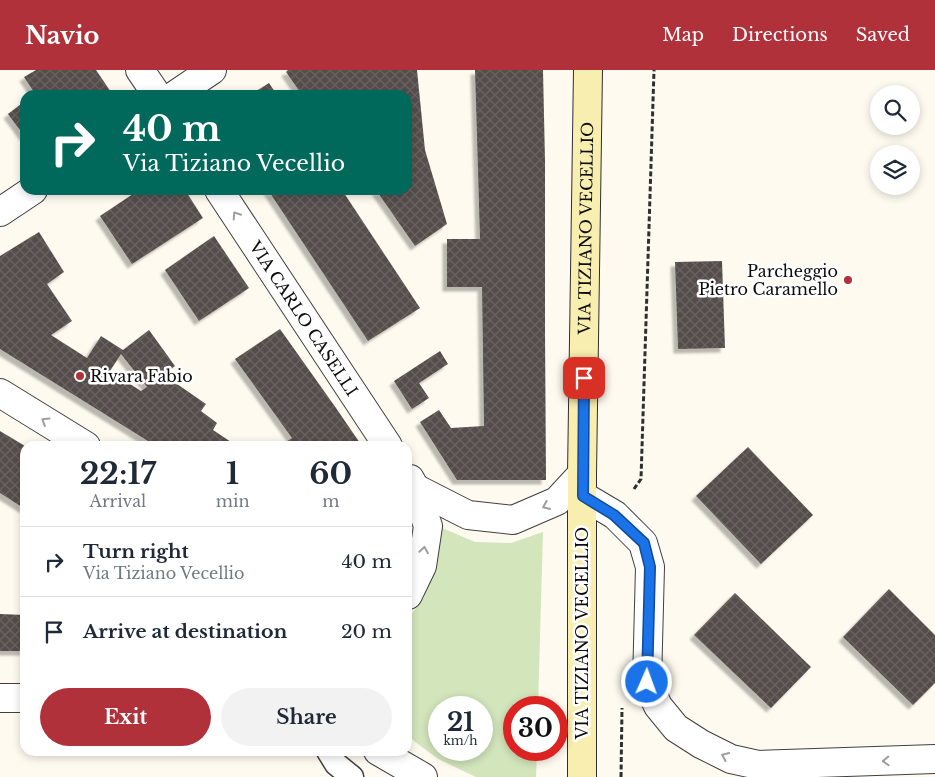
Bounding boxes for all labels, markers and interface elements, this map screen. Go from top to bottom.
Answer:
text: Navio [25,21,99,50]
text: Map [662,24,704,46]
text: Directions [732,24,828,46]
text: Saved [856,24,910,46]
map controls [870,85,920,195]
button: search [870,85,920,135]
text: 40 m [123,107,221,150]
icon: right [40,110,105,175]
street label: VIA TIZIANO VECELLIO [574,122,597,335]
button: layers [870,145,920,195]
text: Via Tiziano Vecellio [123,150,345,177]
one-way arrow [233,212,242,221]
street label: VIA CARLO CASELLI [245,236,362,400]
place label: Parcheggio Pietro Caramello [698,261,838,299]
marker: Parcheggio Pietro Caramello [842,274,854,286]
pin [563,357,605,399]
icon: arrive [570,364,598,392]
place label: Rivara Fabio [90,366,193,386]
marker: Rivara Fabio [74,370,86,382]
one-way arrow [41,417,50,427]
text: 22:17 [80,455,156,492]
text: 1 [226,455,239,492]
text: 60 [309,455,352,492]
text: Arrival [90,491,146,511]
text: min [216,491,249,511]
text: m [322,491,339,511]
one-way arrow [542,499,551,510]
street label: VIA TIZIANO VECELLIO [572,527,592,740]
text: Turn right [83,540,189,563]
one-way arrow [419,546,429,554]
icon: right [40,548,68,576]
text: 40 m [341,550,392,573]
text: Via Tiziano Vecellio [83,563,245,583]
icon: arrive [40,618,68,646]
text: Arrive at destination [83,620,287,643]
text: 20 m [341,620,392,643]
position arrow [620,655,672,707]
button: Exit [40,688,211,746]
button: Share [221,688,392,746]
speed limit sign: 30 [503,696,568,761]
text: 21 [447,707,474,738]
text: km/h [443,733,478,748]
one-way arrow [721,752,730,762]
one-way arrow [882,755,890,766]

